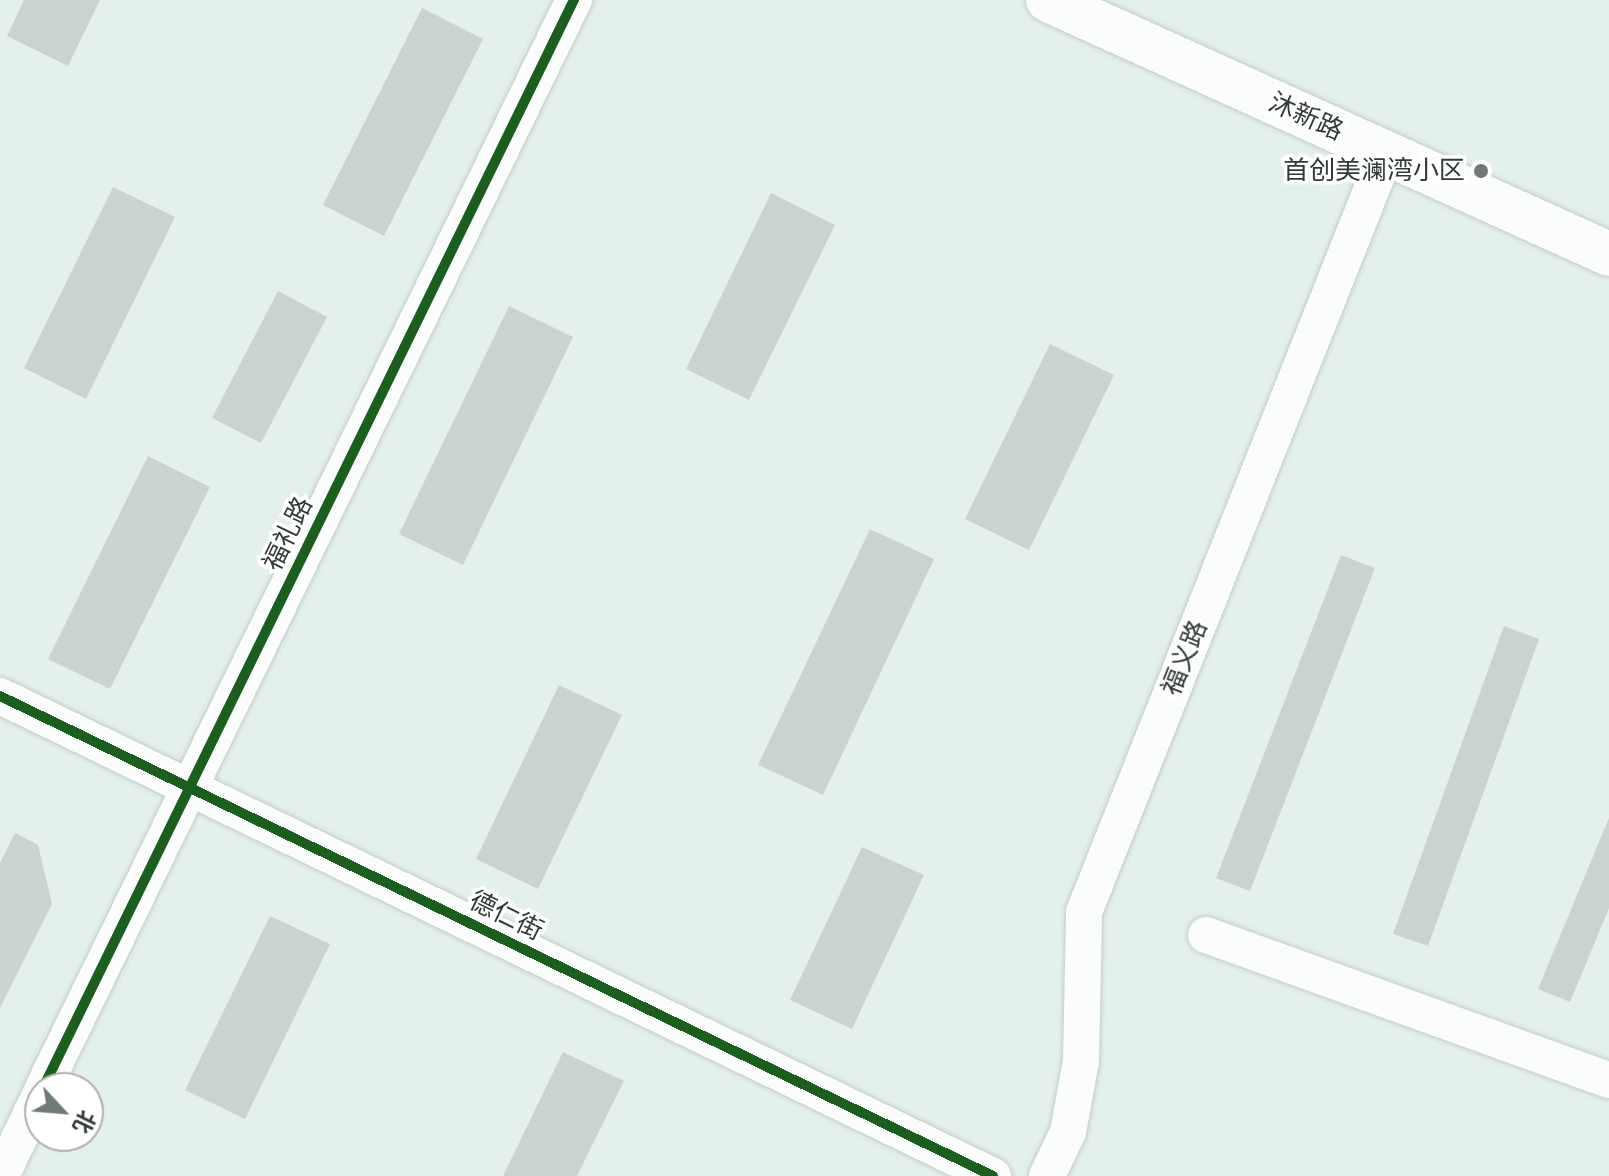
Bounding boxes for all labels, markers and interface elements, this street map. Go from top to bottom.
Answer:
street label: 沐新路 [1264,87,1348,147]
place label: 首创美澜湾小区 [1283,155,1465,187]
marker: 首创美澜湾小区 [1472,162,1490,180]
street label: 福礼路 [257,492,319,576]
street label: 福义路 [1156,616,1214,700]
street label: 德仁街 [464,885,548,947]
north arrow [24,1072,104,1152]
text: 北 [67,1106,101,1138]

